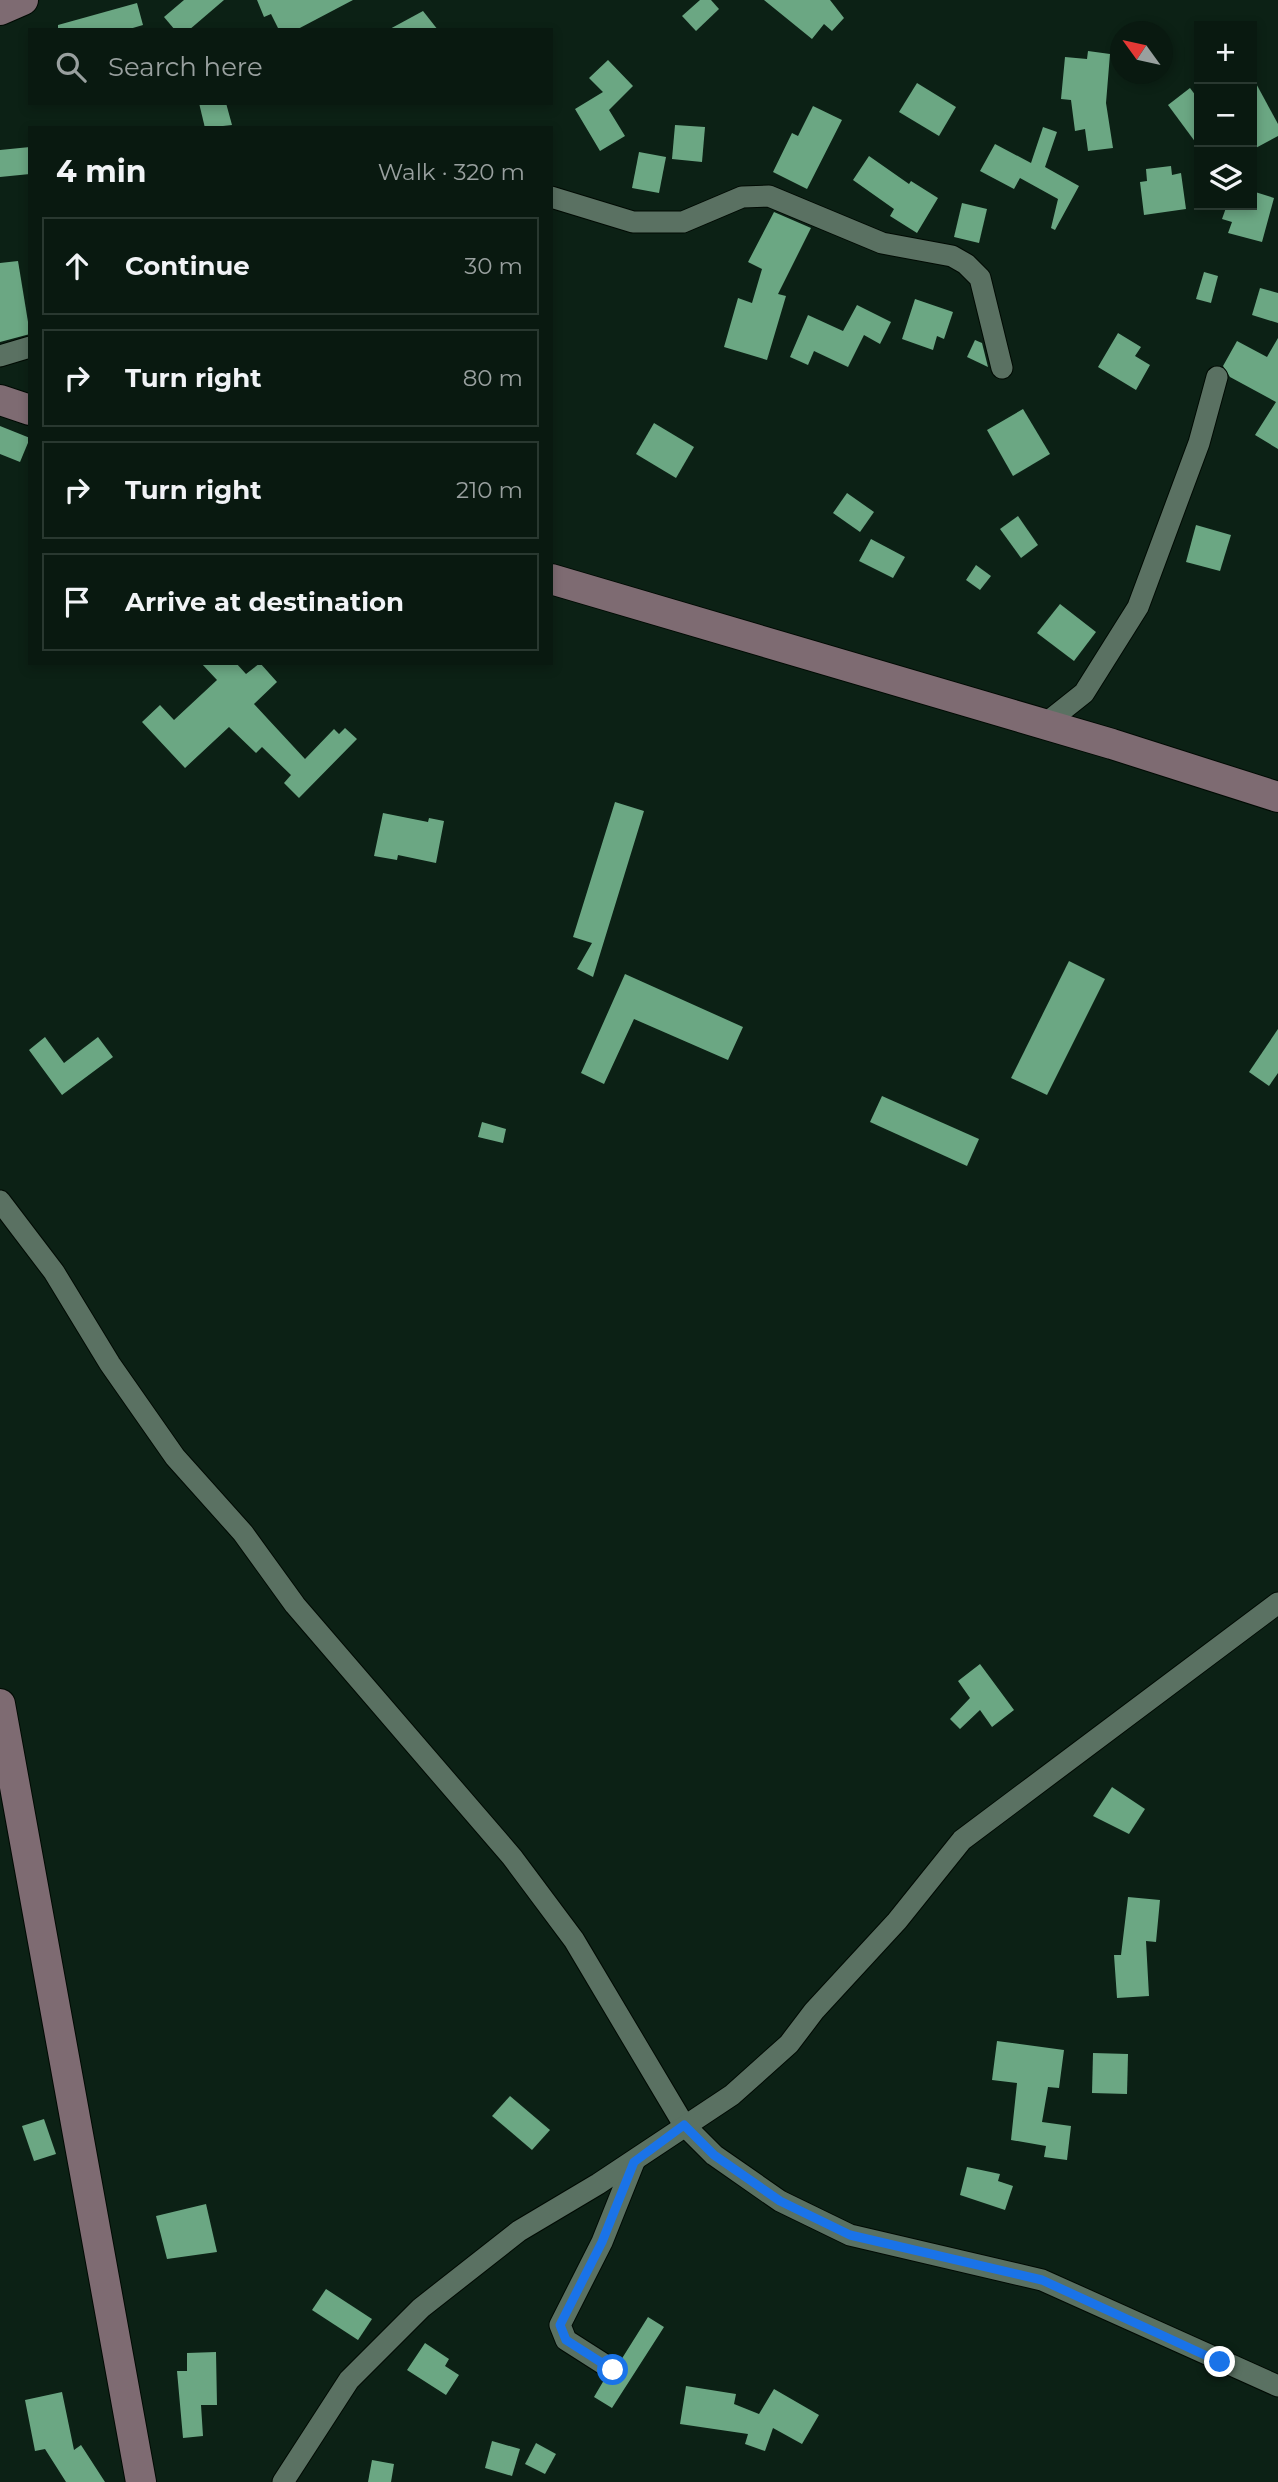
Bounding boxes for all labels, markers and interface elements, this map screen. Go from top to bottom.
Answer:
north arrow [1110,21,1173,84]
map controls [1194,21,1257,210]
button: + [1194,21,1257,84]
search box [28,28,553,105]
icon: search [52,48,90,86]
text: Search here [108,51,263,83]
button: − [1194,84,1257,147]
button: layers [1194,147,1257,210]
text: 4 min [56,153,146,190]
text: Walk · 320 m [378,158,525,186]
icon: ahead [58,247,96,285]
text: Continue [125,250,250,282]
text: 30 m [464,252,523,280]
icon: right [58,359,96,397]
text: Turn right [125,362,261,394]
text: 80 m [463,364,523,392]
icon: right [58,471,96,509]
text: Turn right [125,474,261,506]
text: 210 m [456,476,523,504]
icon: arrive [58,583,96,621]
text: Arrive at destination [125,586,404,618]
route end [1204,2346,1235,2377]
route start [597,2354,628,2385]

